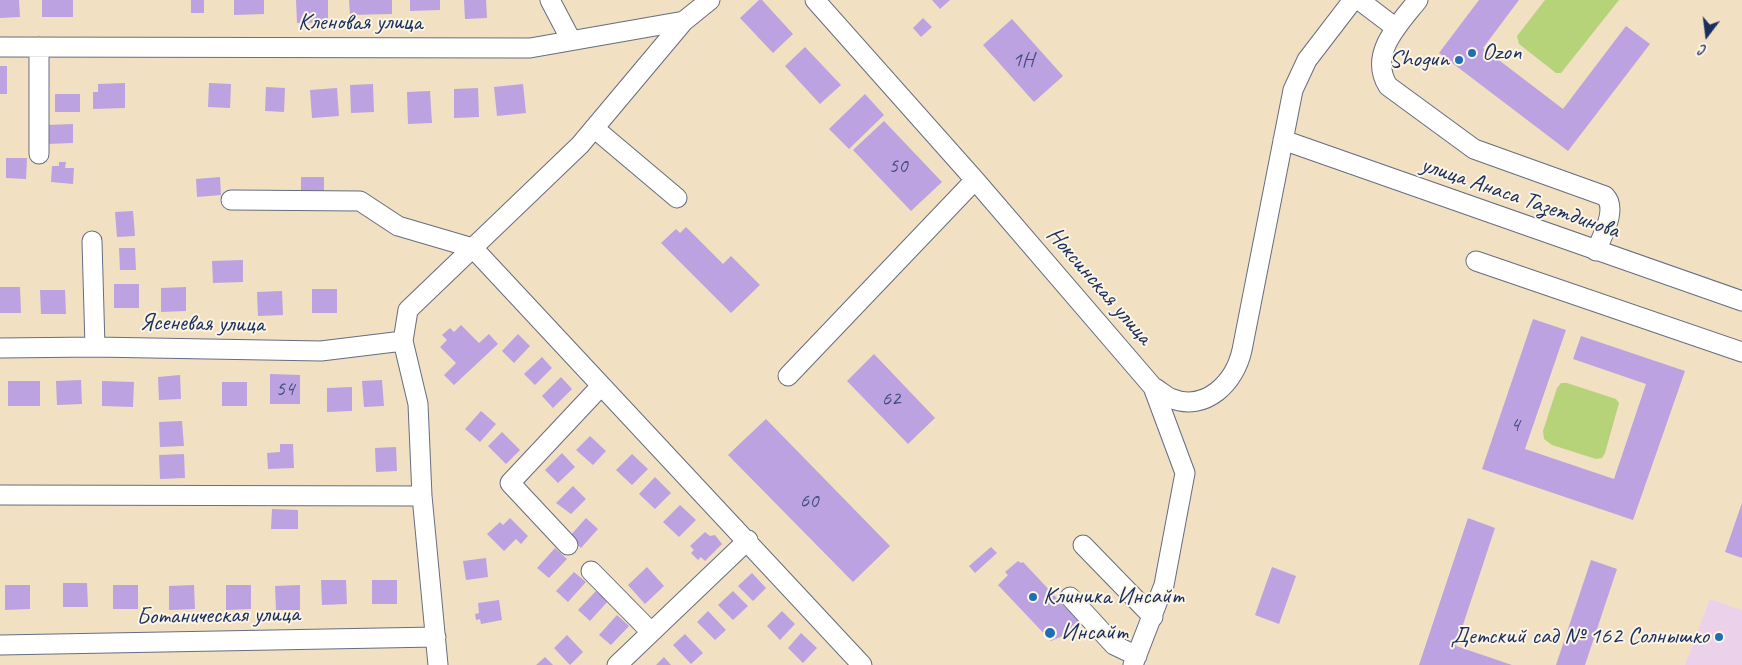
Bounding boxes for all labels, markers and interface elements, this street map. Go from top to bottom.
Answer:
street label: Кленовая улица [298,9,422,37]
north arrow [1682,10,1732,60]
place label: Ozon [1482,39,1521,67]
text: С [1697,41,1709,59]
place label: Shogun [1389,46,1449,74]
house number: 1Н [1012,47,1034,73]
marker: Ozon [1466,47,1478,59]
marker: Shogun [1453,54,1465,66]
street label: улица Анаса Тазетдинова [1417,151,1623,245]
house number: 50 [889,153,907,179]
street label: Ноксинская улица [1040,221,1158,351]
street label: Ясеневая улица [139,309,265,339]
house number: 54 [276,376,294,402]
house number: 62 [882,386,900,412]
house number: 4 [1510,412,1520,438]
house number: 60 [800,488,818,514]
place label: Клиника Инсайт [1043,583,1183,611]
marker: Клиника Инсайт [1027,591,1039,603]
street label: Ботаническая улица [136,600,300,632]
place label: Инсайт [1061,619,1127,647]
place label: Детский сад № 162 Солнышко [1450,623,1709,651]
marker: Инсайт [1043,626,1057,640]
marker: Детский сад № 162 Солнышко [1713,631,1725,643]

